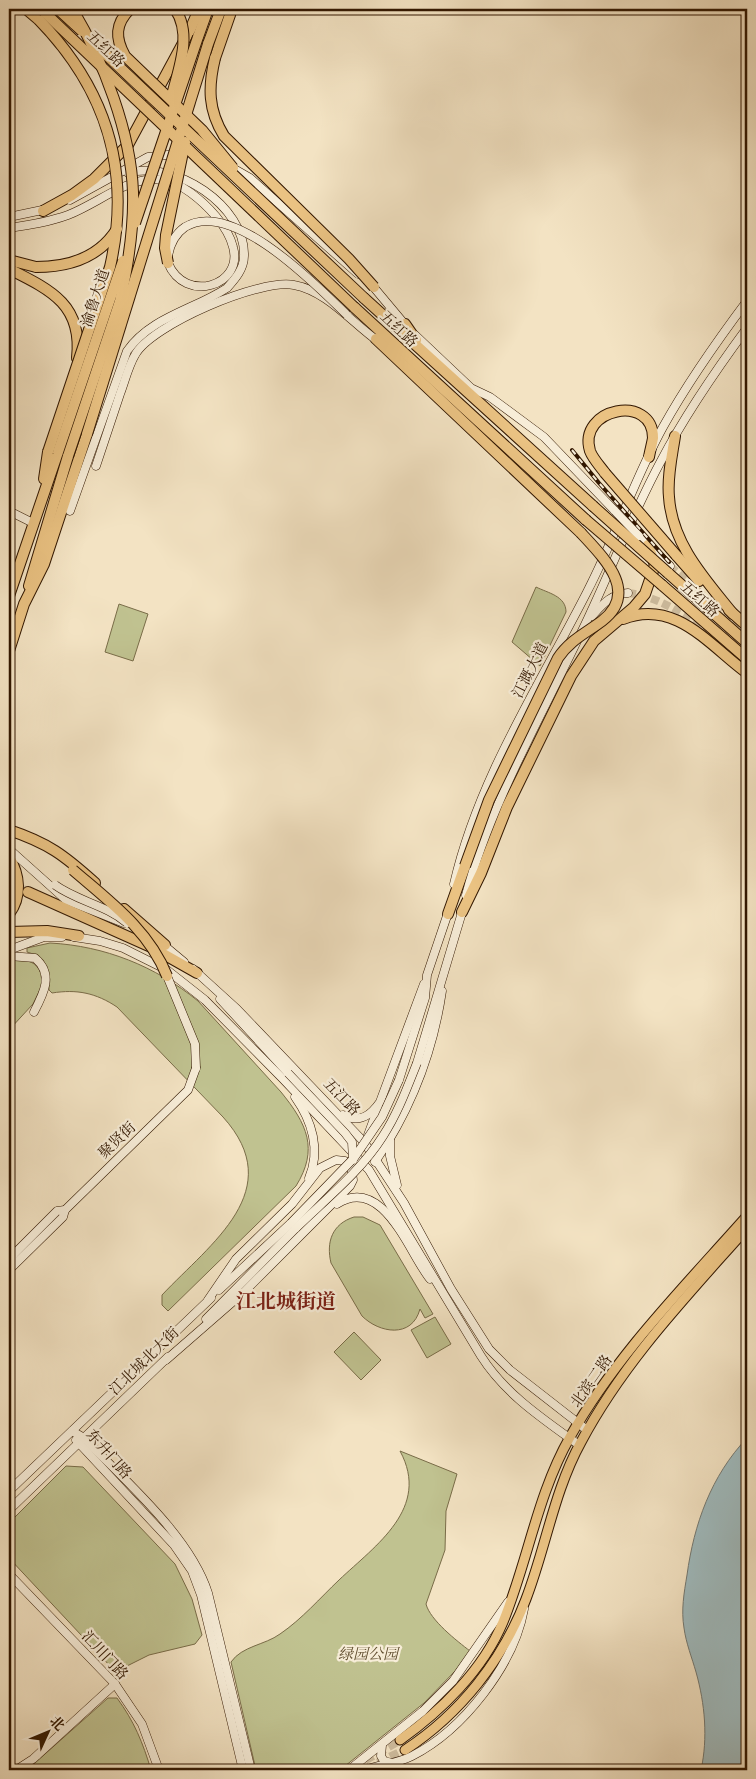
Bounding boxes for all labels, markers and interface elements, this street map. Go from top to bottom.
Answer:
street label: 五红路 [83,27,129,71]
street label: 渝鲁大道 [77,267,113,329]
street label: 五红路 [376,307,422,351]
street label: 五红路 [677,577,723,621]
street label: 江溉大道 [508,639,552,701]
street label: 五江路 [320,1075,364,1119]
street label: 聚贤街 [95,1118,139,1162]
district label: 江北城街道 [236,1289,336,1313]
street label: 江北城北大街 [105,1323,183,1399]
street label: 北滨二路 [566,1351,616,1411]
street label: 东升门路 [83,1425,135,1483]
street label: 汇川门路 [78,1627,132,1683]
park label: 绿园公园 [338,1645,400,1663]
north arrow [22,1706,72,1756]
text: 北 [46,1712,68,1734]

